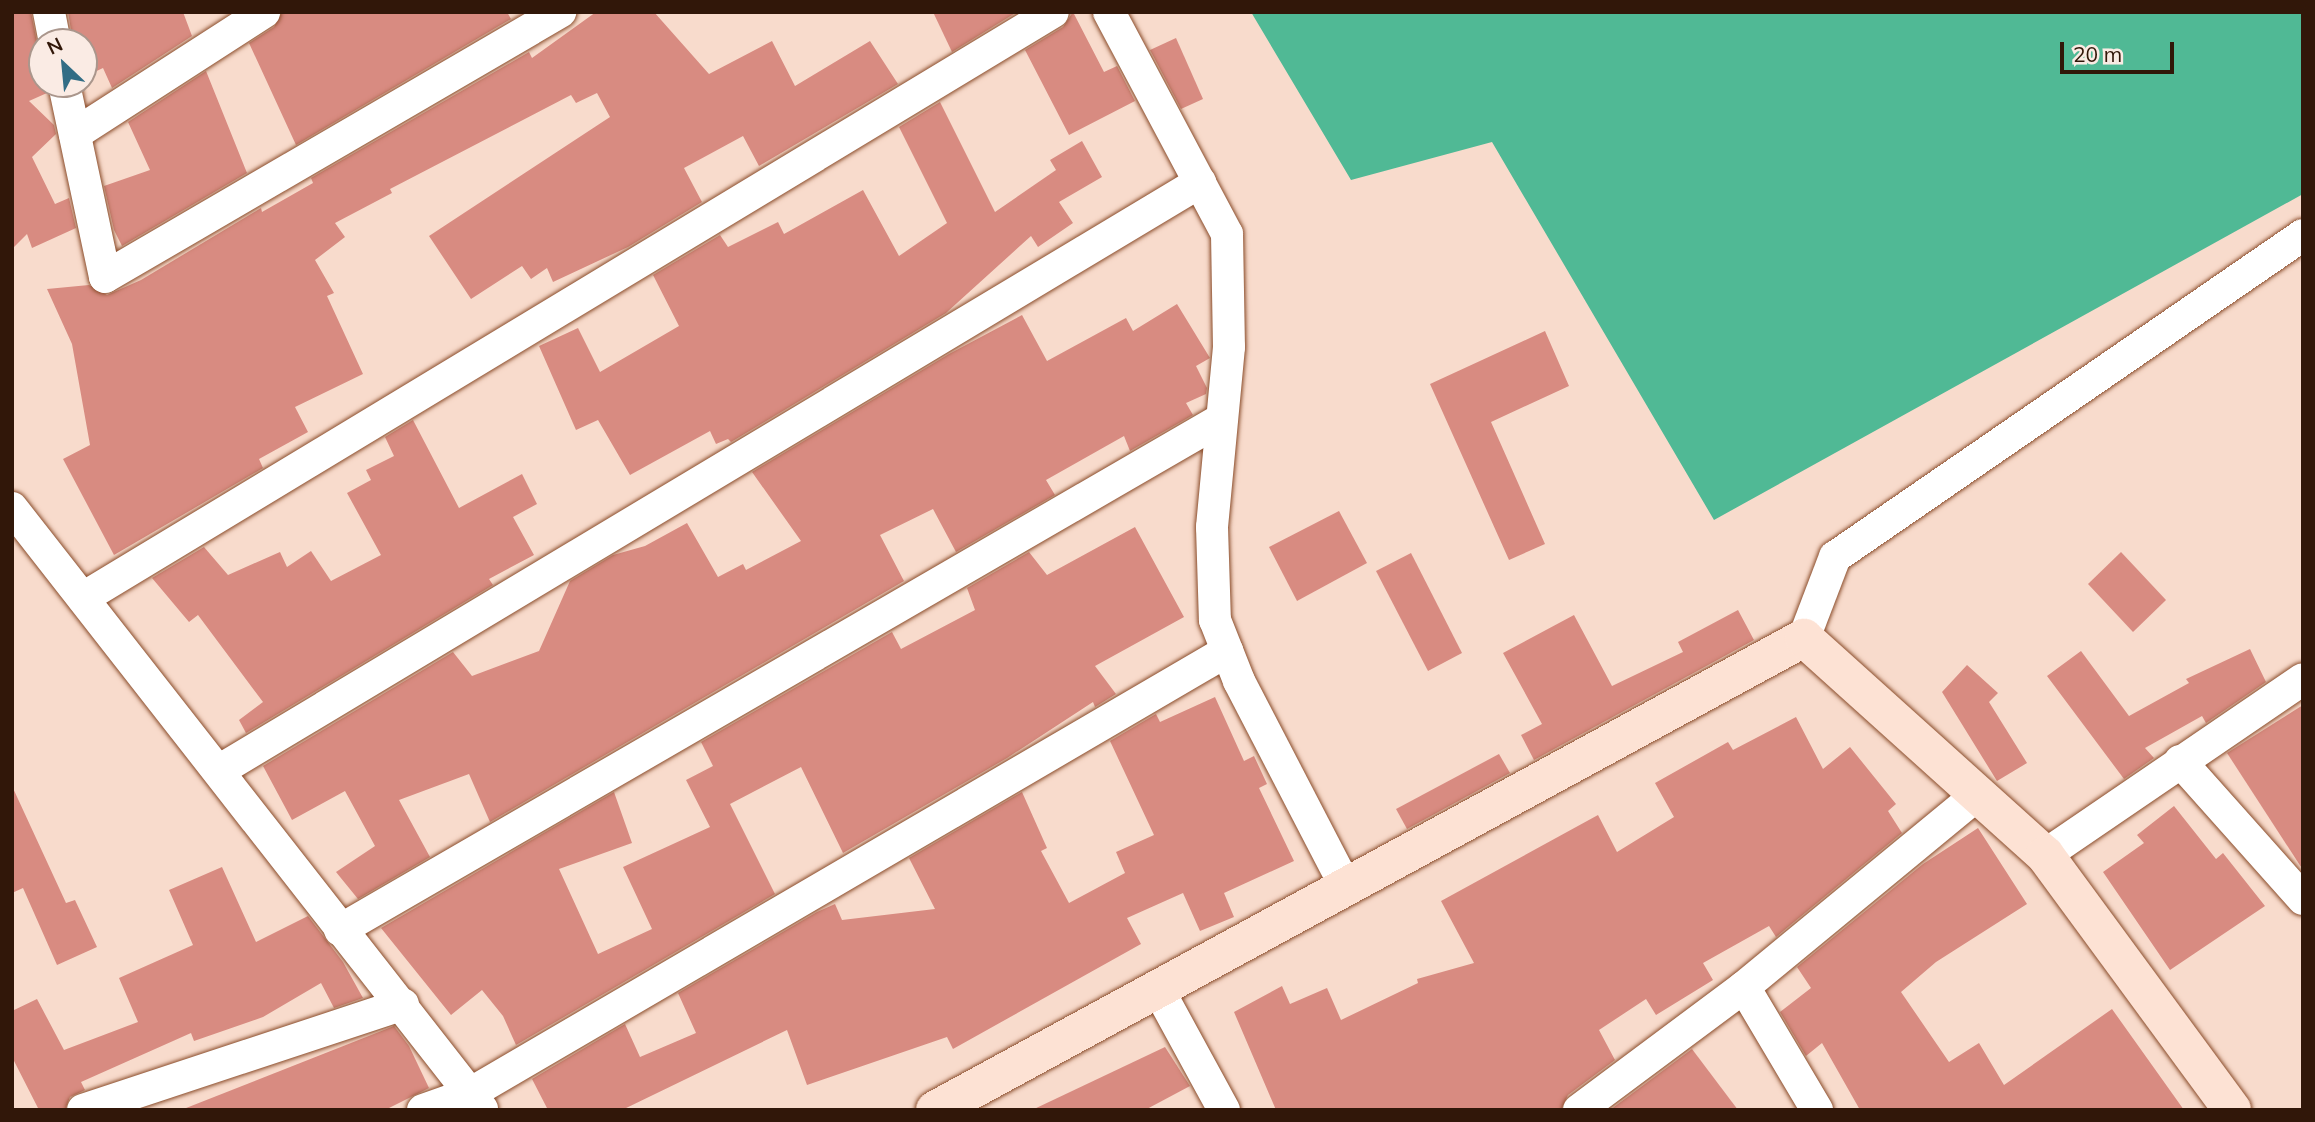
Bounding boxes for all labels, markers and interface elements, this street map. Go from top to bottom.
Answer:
north arrow [28,28,98,98]
scale bar [2063,28,2177,72]
text: N [43,32,66,60]
text: 20 m [2073,41,2122,67]

